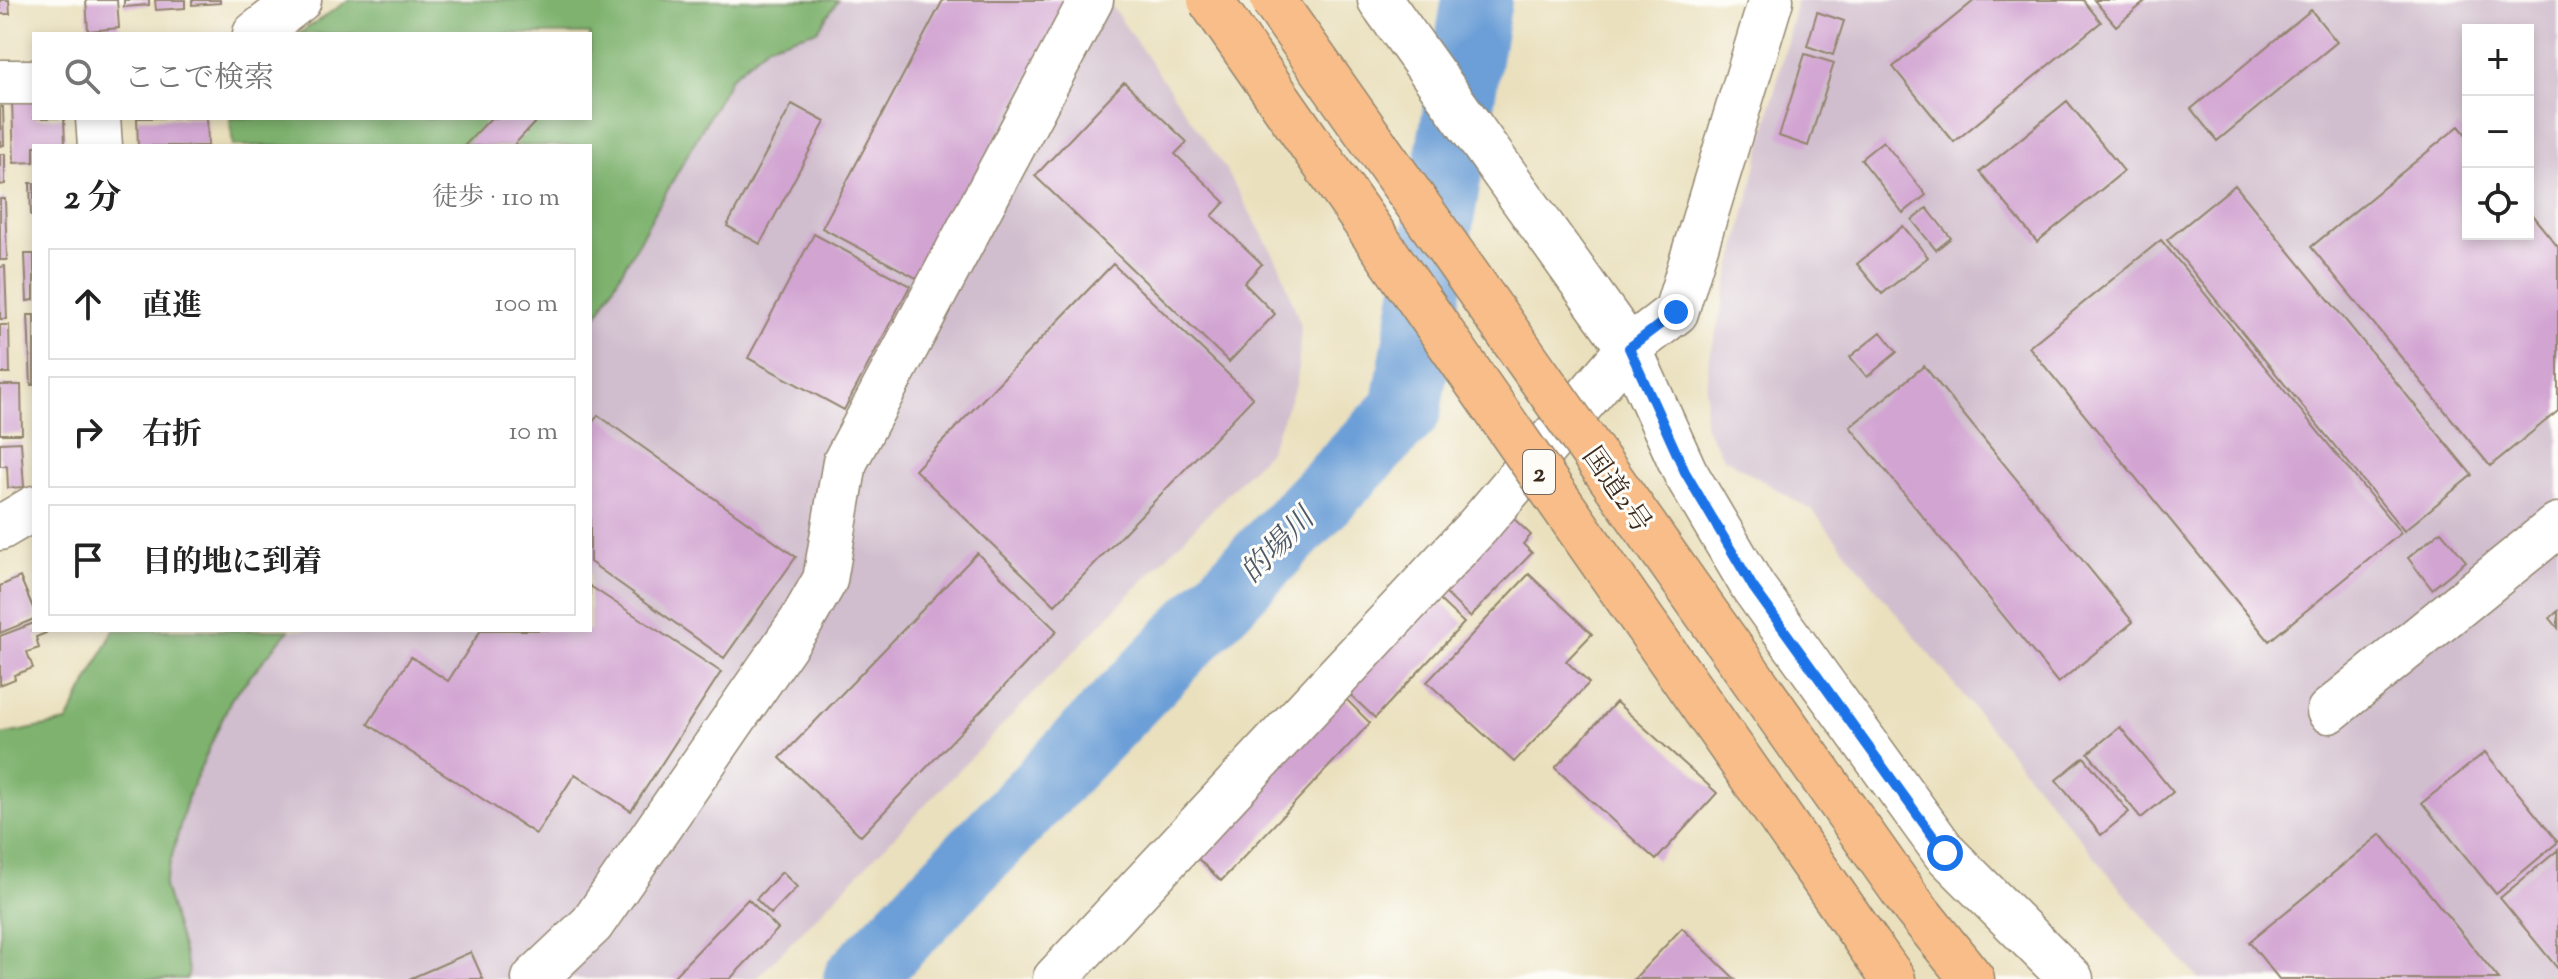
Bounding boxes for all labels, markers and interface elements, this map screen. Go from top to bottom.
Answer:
map controls [2462,24,2534,240]
button: + [2462,24,2534,96]
search box [32,32,592,120]
icon: search [60,54,104,98]
text: ここで検索 [124,58,274,101]
button: − [2462,96,2534,168]
button: locate [2462,168,2534,240]
text: 2 分 [64,175,121,224]
text: 徒歩 · 110 m [432,180,560,217]
icon: ahead [66,282,110,326]
text: 直進 [142,286,202,329]
text: 100 m [495,286,558,323]
route end [1658,294,1694,330]
icon: right [66,410,110,454]
text: 右折 [142,414,202,457]
text: 10 m [509,414,558,451]
street label: 国道2号 [1571,439,1660,542]
road number: 2 [1523,450,1555,494]
water label: 的場川 [1232,497,1328,594]
icon: arrive [66,538,110,582]
text: 目的地に到着 [142,542,322,585]
route start [1927,835,1963,871]

